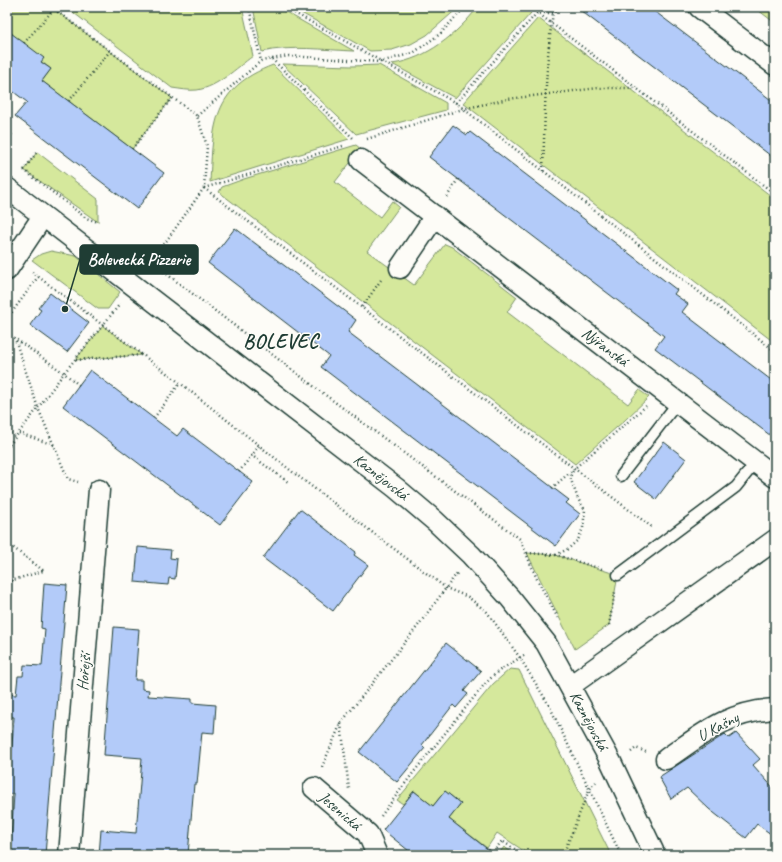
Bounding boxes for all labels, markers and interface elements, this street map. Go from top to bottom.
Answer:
callout: Bolevecká Pizzerie [80,245,198,274]
text: Bolevecká Pizzerie [88,249,193,270]
street label: Nýřanská [578,323,634,372]
district label: BOLEVEC [243,329,320,354]
street label: Kaznějovská [350,449,414,506]
street label: Hořejší [72,650,96,691]
street label: Kaznějovská [565,688,614,756]
street label: U Kašny [694,707,743,746]
street label: Jesenická [314,787,367,836]

